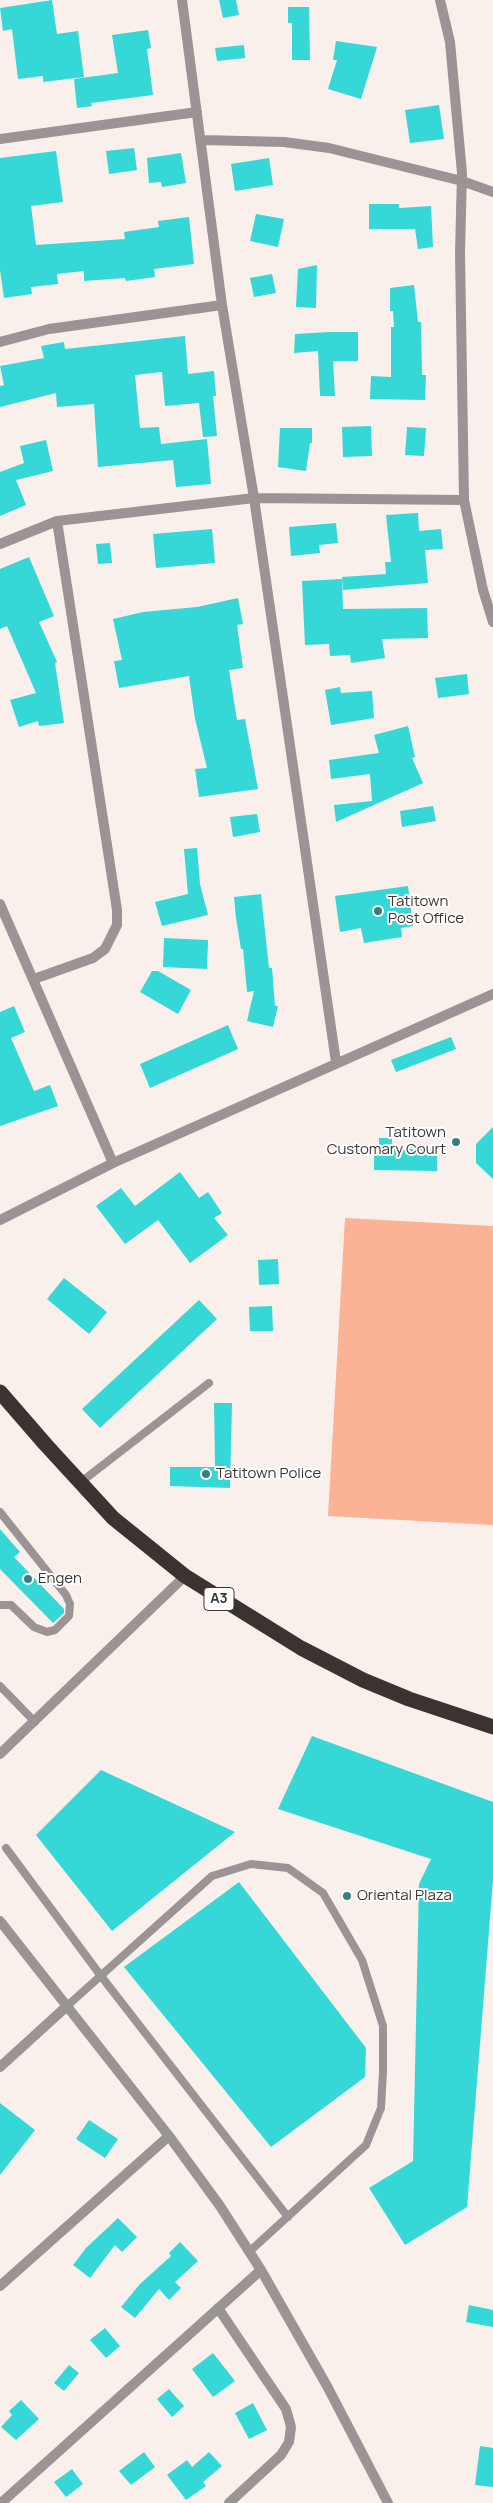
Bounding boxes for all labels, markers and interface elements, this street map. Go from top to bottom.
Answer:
place label: Tatitown Post Office [388,893,464,928]
marker: Tatitown Post Office [372,905,384,917]
place label: Tatitown Customary Court [327,1124,446,1159]
marker: Tatitown Customary Court [450,1136,462,1148]
place label: Tatitown Police [216,1465,321,1483]
marker: Tatitown Police [200,1468,212,1480]
place label: Engen [38,1570,82,1588]
marker: Engen [22,1573,34,1585]
road number: A3 [204,1588,234,1610]
place label: Oriental Plaza [357,1887,452,1905]
marker: Oriental Plaza [341,1890,353,1902]

